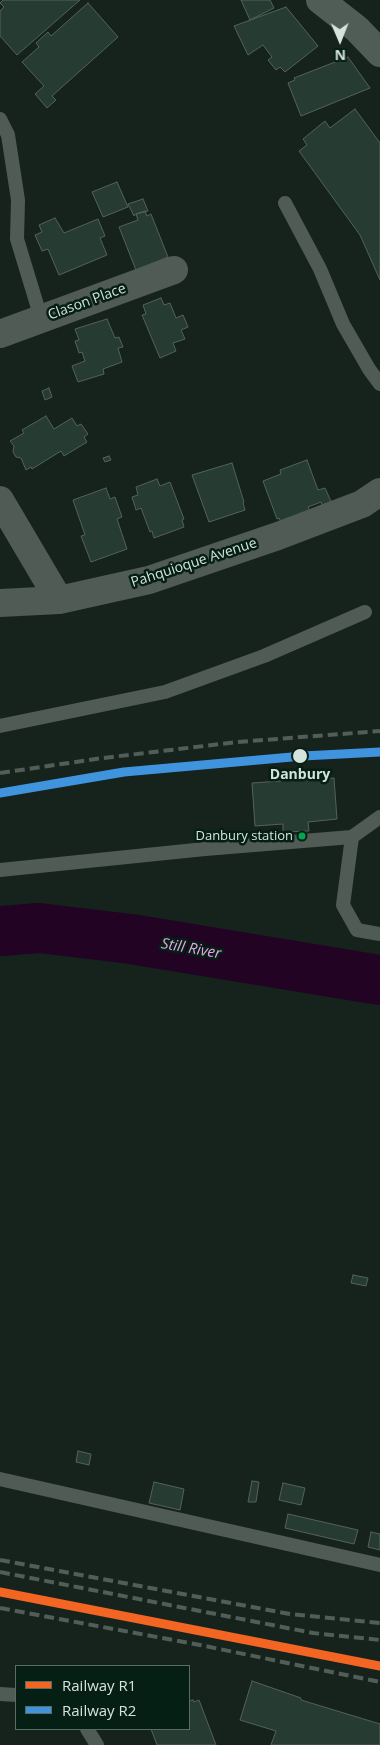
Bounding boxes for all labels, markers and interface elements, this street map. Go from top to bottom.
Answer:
north arrow [315,15,365,65]
text: N [334,46,346,65]
street label: Clason Place [46,280,128,324]
street label: Pahquioque Avenue [129,535,259,591]
marker: Danbury [291,747,309,765]
place label: Danbury [270,767,330,783]
place label: Danbury station [195,828,293,844]
marker: Danbury station [297,831,307,841]
water label: Still River [160,935,222,963]
legend [15,1665,190,1730]
text: Railway R1 [62,1675,136,1695]
text: Railway R2 [62,1700,136,1720]

